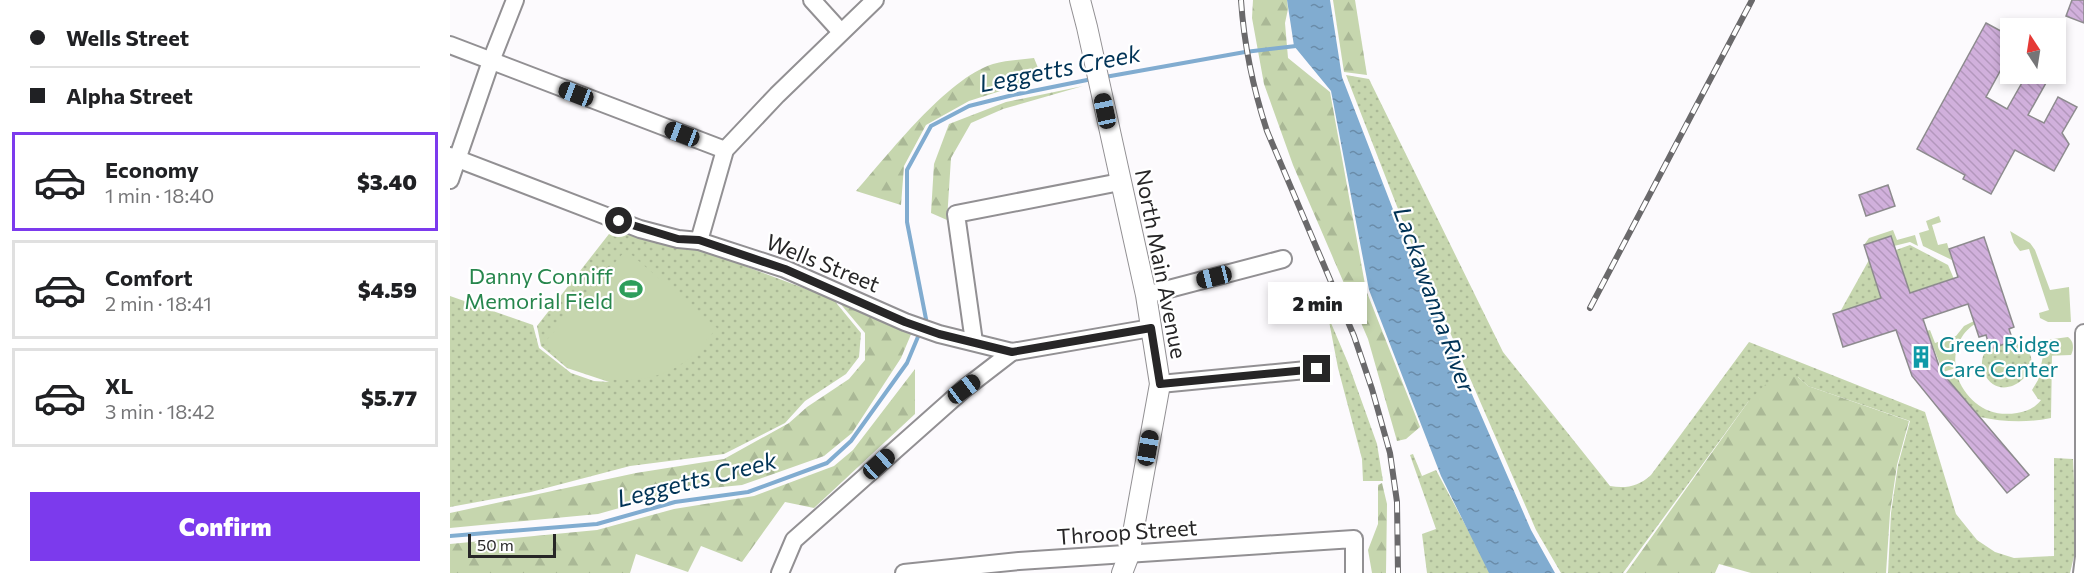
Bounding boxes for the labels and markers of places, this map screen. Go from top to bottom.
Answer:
place label: Danny Conniff Memorial Field [464,262,613,314]
sports icon: Danny Conniff Memorial Field [618,276,644,302]
place label: Green Ridge Care Center [1939,330,2060,382]
building icon: Green Ridge Care Center [1908,344,1934,370]

